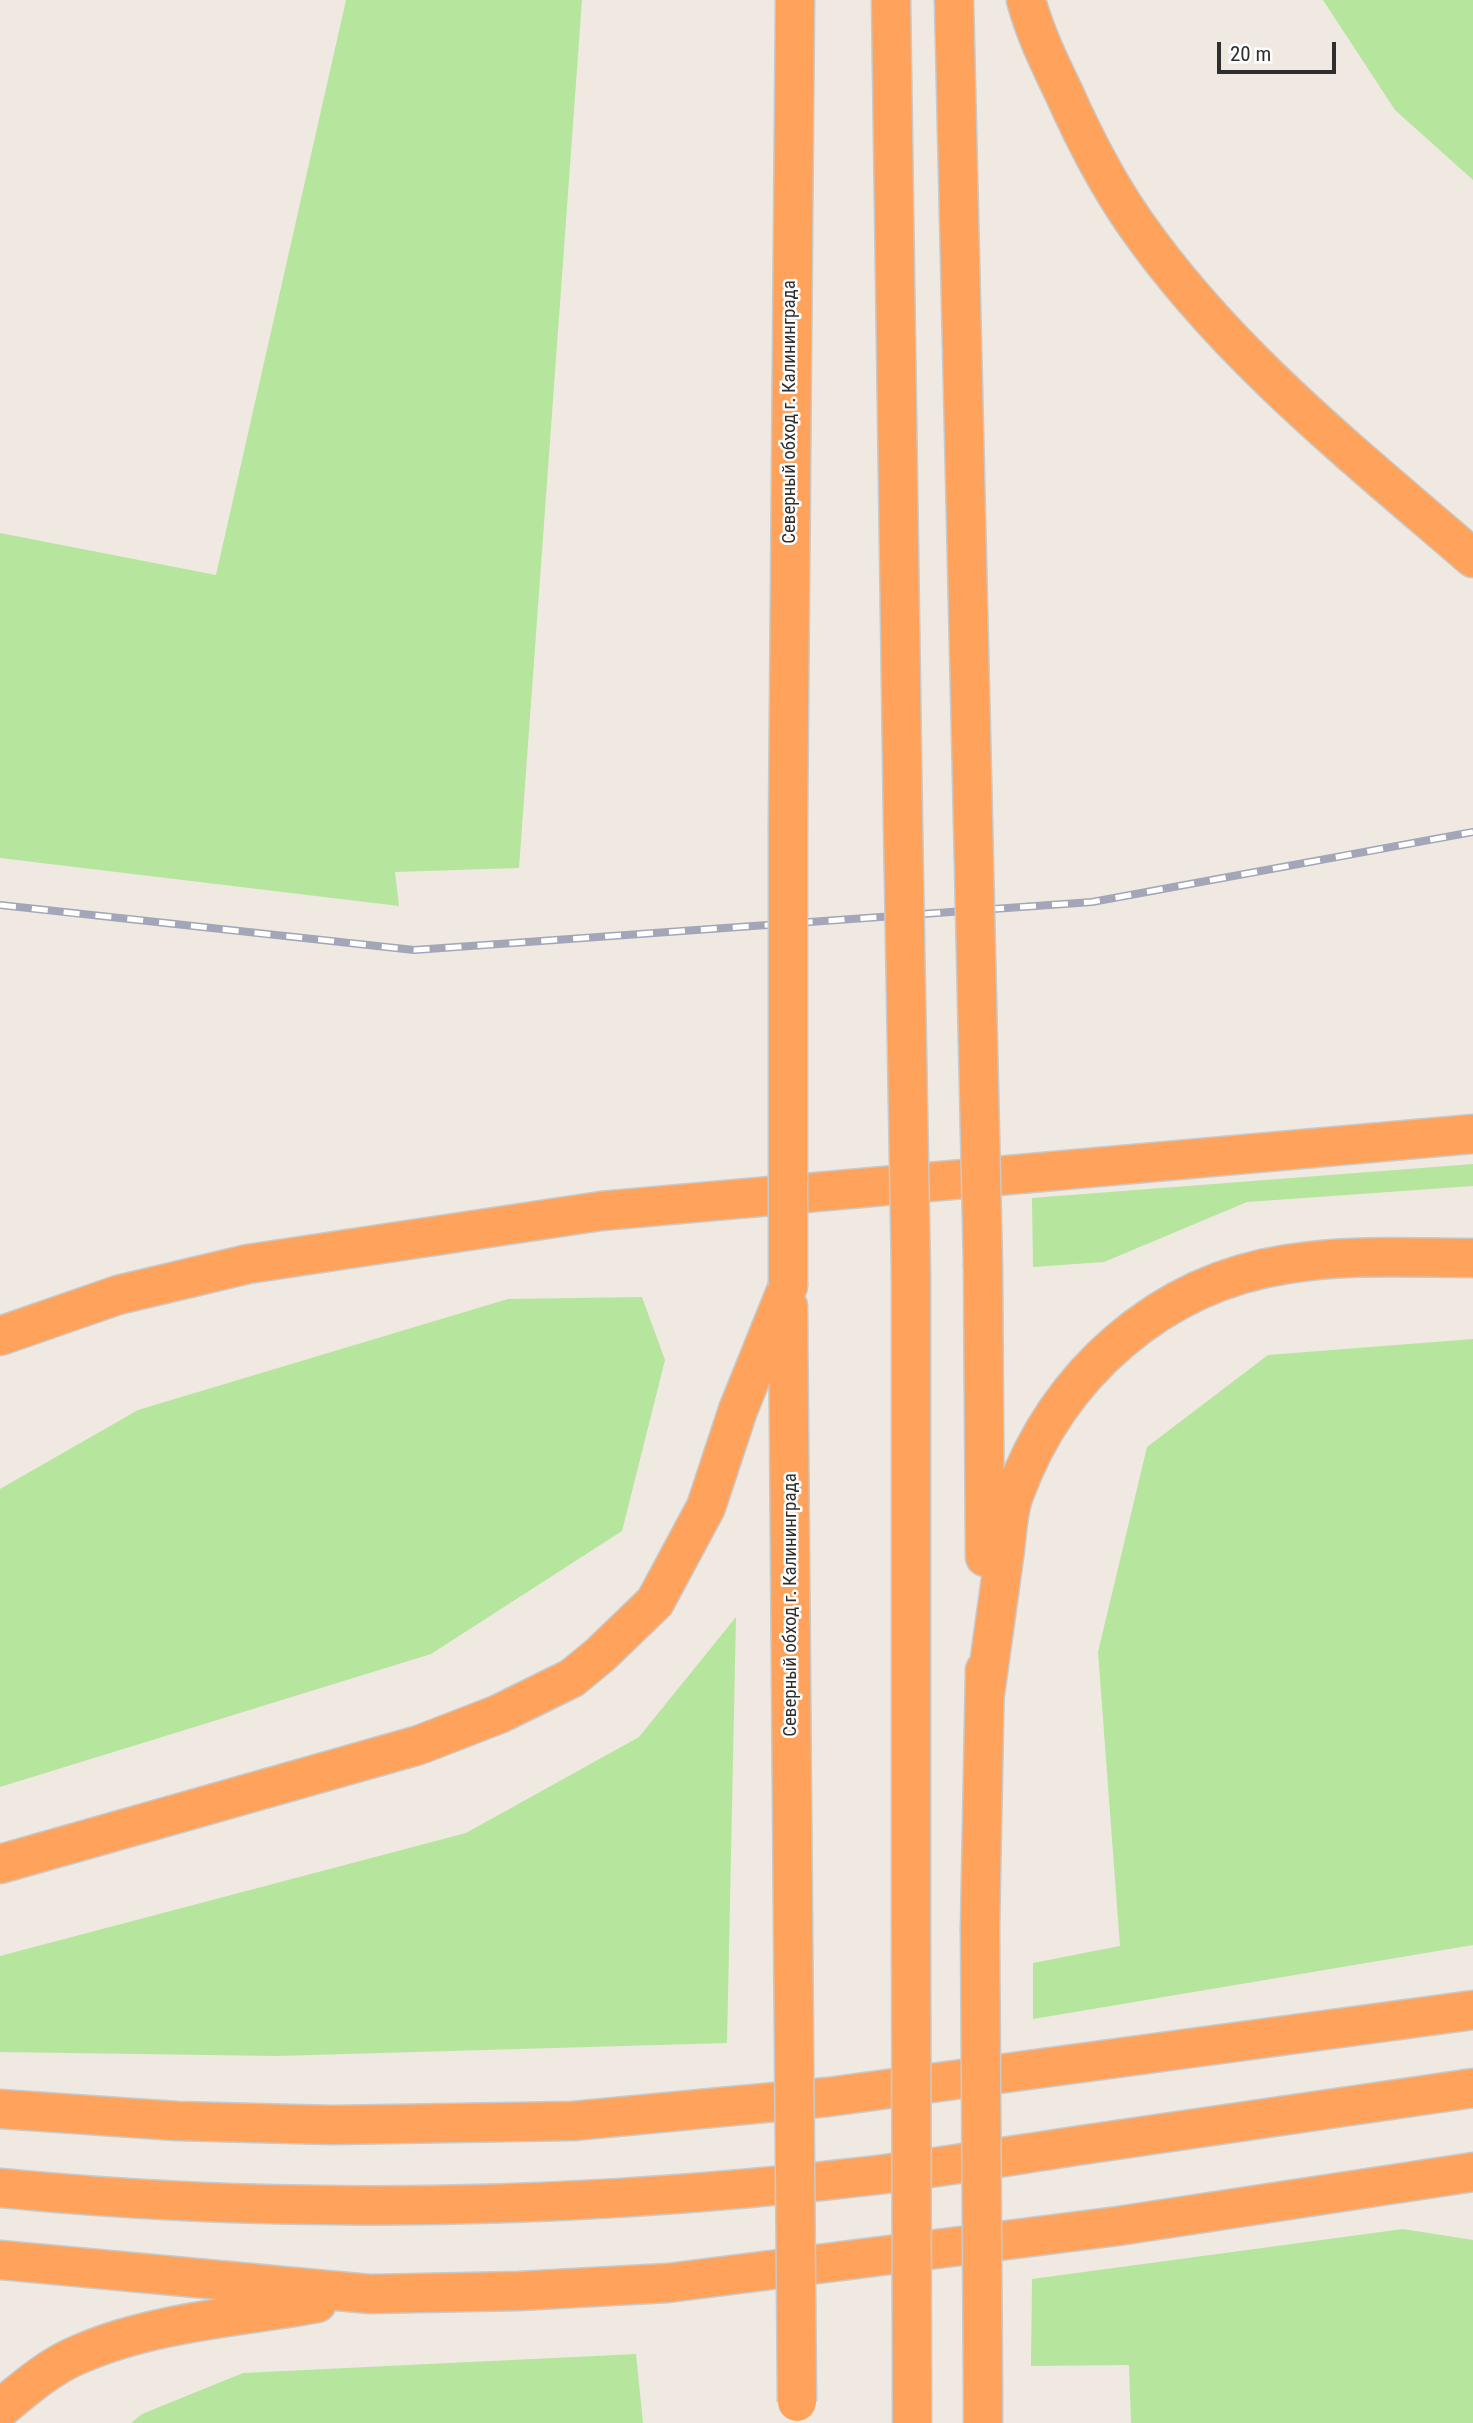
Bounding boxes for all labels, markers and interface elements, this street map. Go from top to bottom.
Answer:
scale bar [1221,28,1340,72]
text: 20 m [1230,42,1271,66]
street label: Северный обход г. Калининграда [779,280,801,544]
street label: Северный обход г. Калининграда [780,1473,802,1737]

